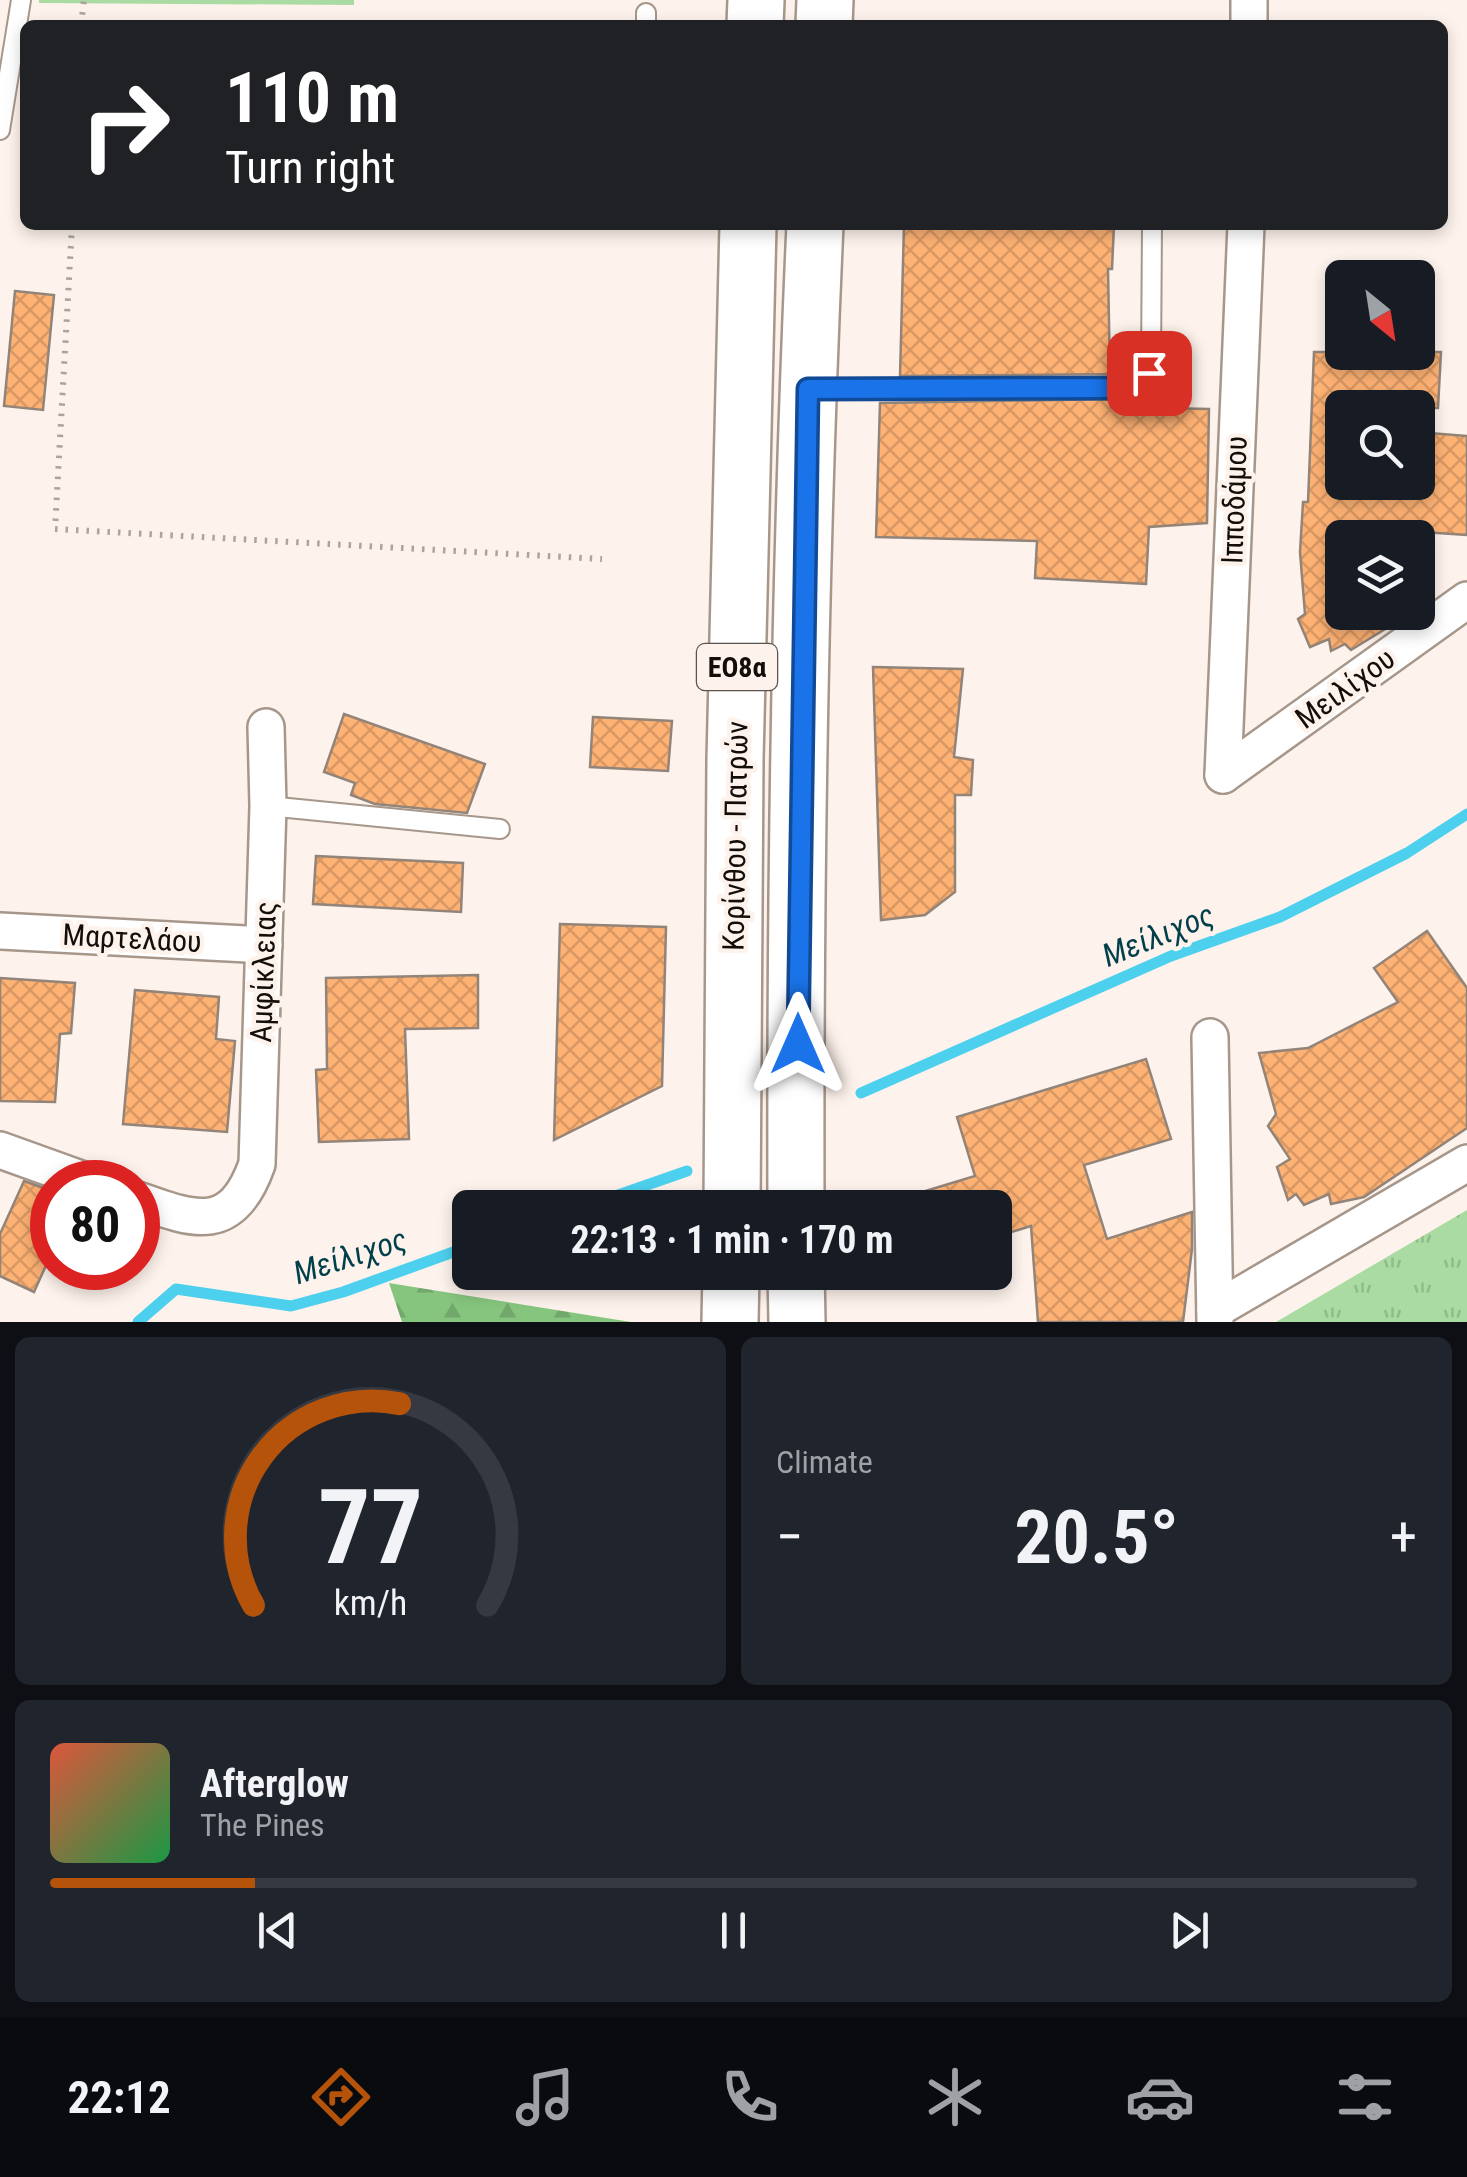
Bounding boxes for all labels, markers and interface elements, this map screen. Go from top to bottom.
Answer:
text: 110 m [225,57,399,139]
icon: right [60,60,190,190]
text: Turn right [225,141,395,194]
north arrow [1325,260,1435,370]
map controls [1325,260,1435,630]
pin [1107,331,1192,416]
icon: arrive [1122,346,1177,401]
button: search [1325,390,1435,500]
street label: Ιπποδάμου [1214,435,1254,565]
button: layers [1325,520,1435,630]
street label: Μειλίχου [1289,640,1401,736]
road number: ΕΟ8α [697,644,777,690]
street label: Κορίνθου - Πατρών [715,721,755,951]
water label: Μείλιχος [1097,895,1219,975]
street label: Αμφίκλειας [243,901,283,1043]
street label: Μαρτελάου [62,917,202,959]
position arrow [746,992,850,1096]
speed limit sign: 80 [30,1160,160,1290]
text: 22:13 · 1 min · 170 m [571,1218,893,1262]
water label: Μείλιχος [288,1220,412,1292]
text: Climate [776,1443,873,1481]
text: 77 [318,1467,423,1588]
text: 20.5° [1014,1493,1179,1581]
text: − [776,1505,804,1569]
text: + [1390,1505,1417,1569]
text: km/h [334,1582,407,1624]
text: Afterglow [200,1762,349,1806]
text: The Pines [200,1806,325,1844]
icon: previous [250,1903,305,1958]
icon: pause [706,1903,761,1958]
icon: next [1162,1903,1217,1958]
icon: directions [306,2062,376,2132]
icon: music [510,2062,580,2132]
icon: phone [715,2062,785,2132]
icon: climate [920,2062,990,2132]
icon: car [1125,2062,1195,2132]
icon: filters [1330,2062,1400,2132]
text: 22:12 [67,2071,171,2124]

